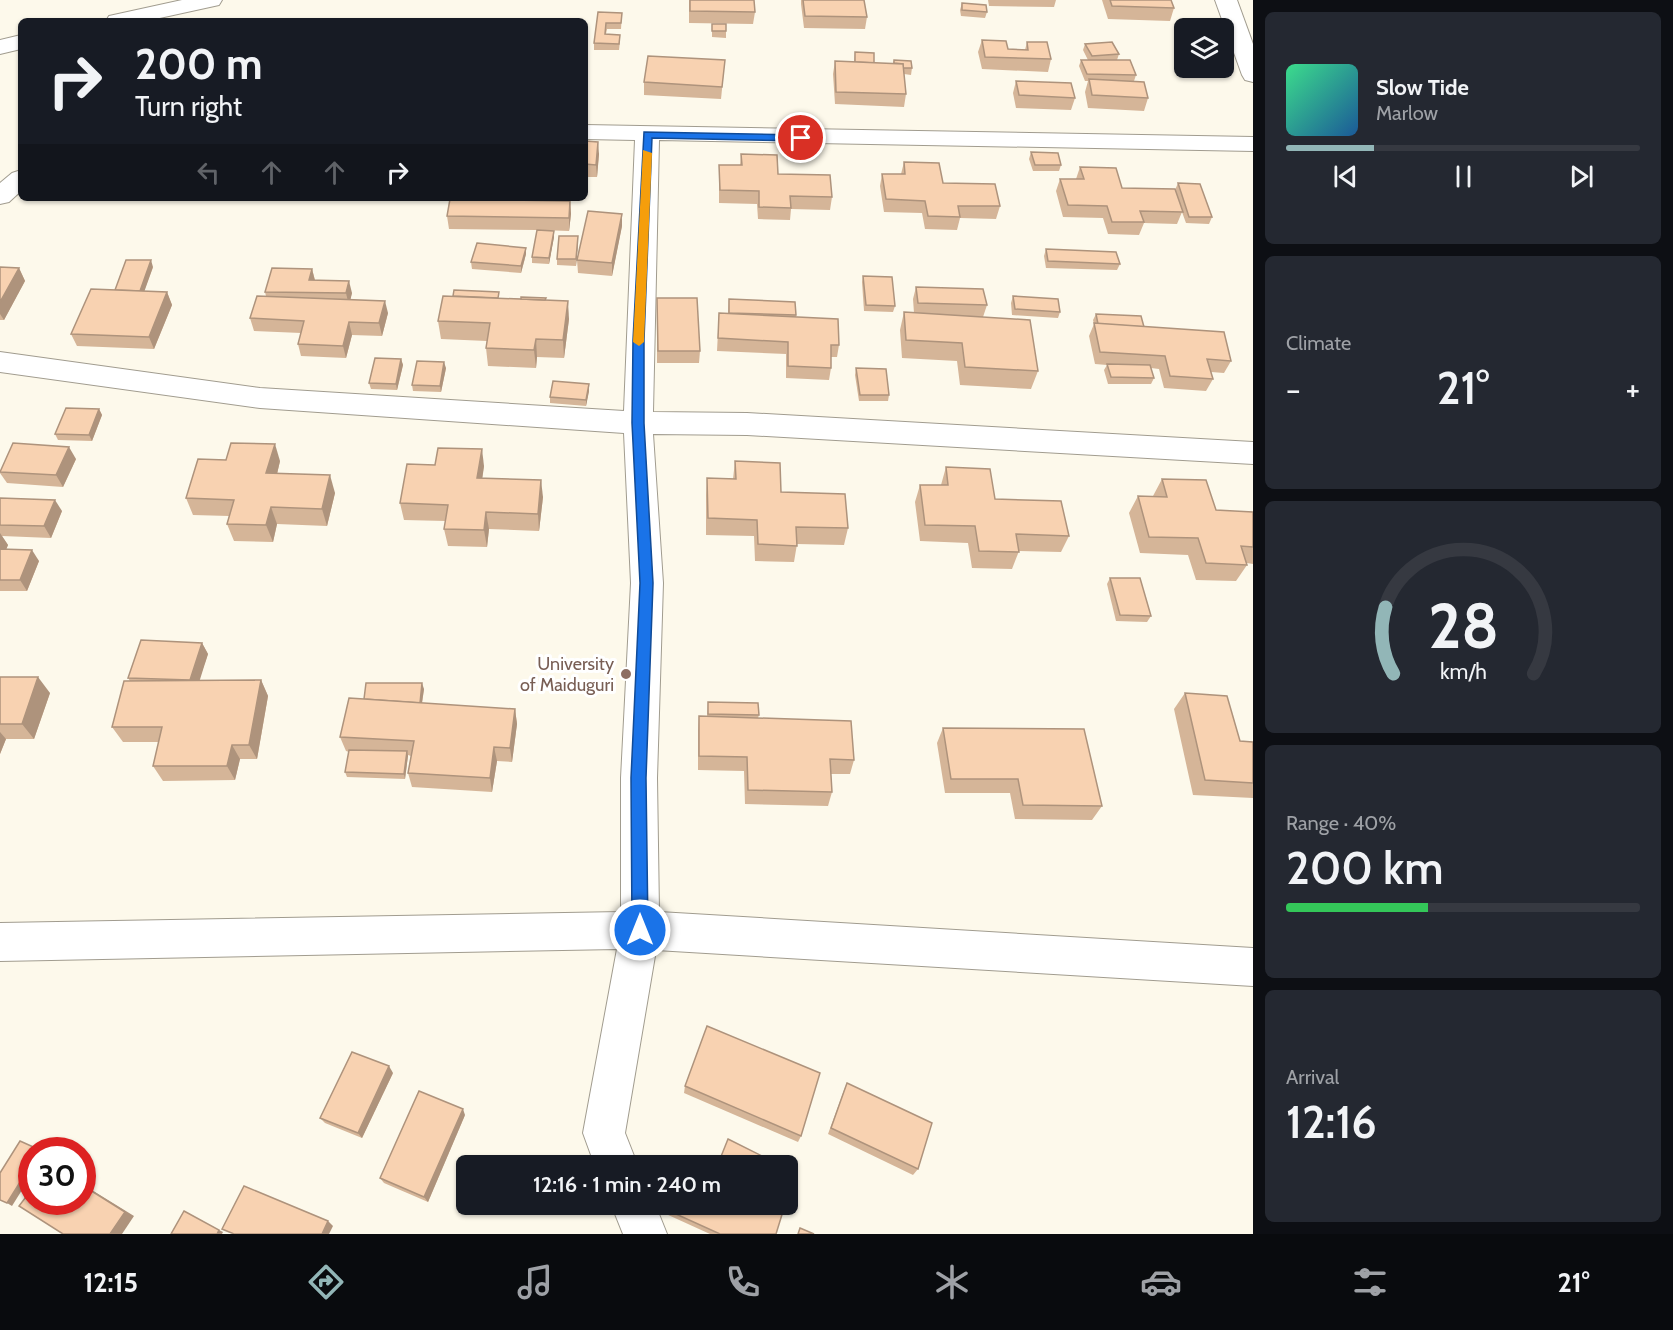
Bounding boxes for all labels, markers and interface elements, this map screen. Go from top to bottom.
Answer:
map controls [1174,18,1234,78]
button: layers [1174,18,1234,78]
text: 200 m [135,38,262,90]
icon: right [36,42,114,120]
text: Slow Tide [1376,74,1469,101]
text: Turn right [135,90,242,123]
text: Marlow [1376,101,1438,125]
pin [775,112,826,163]
icon: arrive [784,121,817,154]
icon: left [192,156,225,189]
icon: ahead [255,156,288,189]
icon: ahead [318,156,351,189]
icon: right [381,156,414,189]
icon: previous [1329,160,1362,193]
icon: pause [1447,160,1480,193]
icon: next [1565,160,1598,193]
text: Climate [1286,331,1351,355]
text: 21° [1437,361,1489,415]
text: − [1286,369,1301,409]
text: + [1625,369,1640,409]
text: 28 [1428,588,1498,664]
place label: University of Maiduguri [520,653,614,696]
text: km/h [1440,658,1486,684]
marker: University of Maiduguri [619,667,633,681]
text: Range · 40% [1286,811,1396,835]
text: 200 km [1286,841,1444,895]
position arrow [608,898,672,962]
text: Arrival [1286,1065,1339,1089]
text: 12:16 [1286,1095,1377,1149]
speed limit sign: 30 [18,1137,96,1215]
text: 12:16 · 1 min · 240 m [533,1171,721,1198]
icon: directions [305,1261,347,1303]
icon: music [514,1261,556,1303]
icon: phone [722,1261,764,1303]
icon: climate [931,1261,973,1303]
icon: car [1140,1261,1182,1303]
icon: filters [1349,1261,1391,1303]
text: 12:15 [83,1266,138,1299]
text: 21° [1557,1266,1590,1299]

